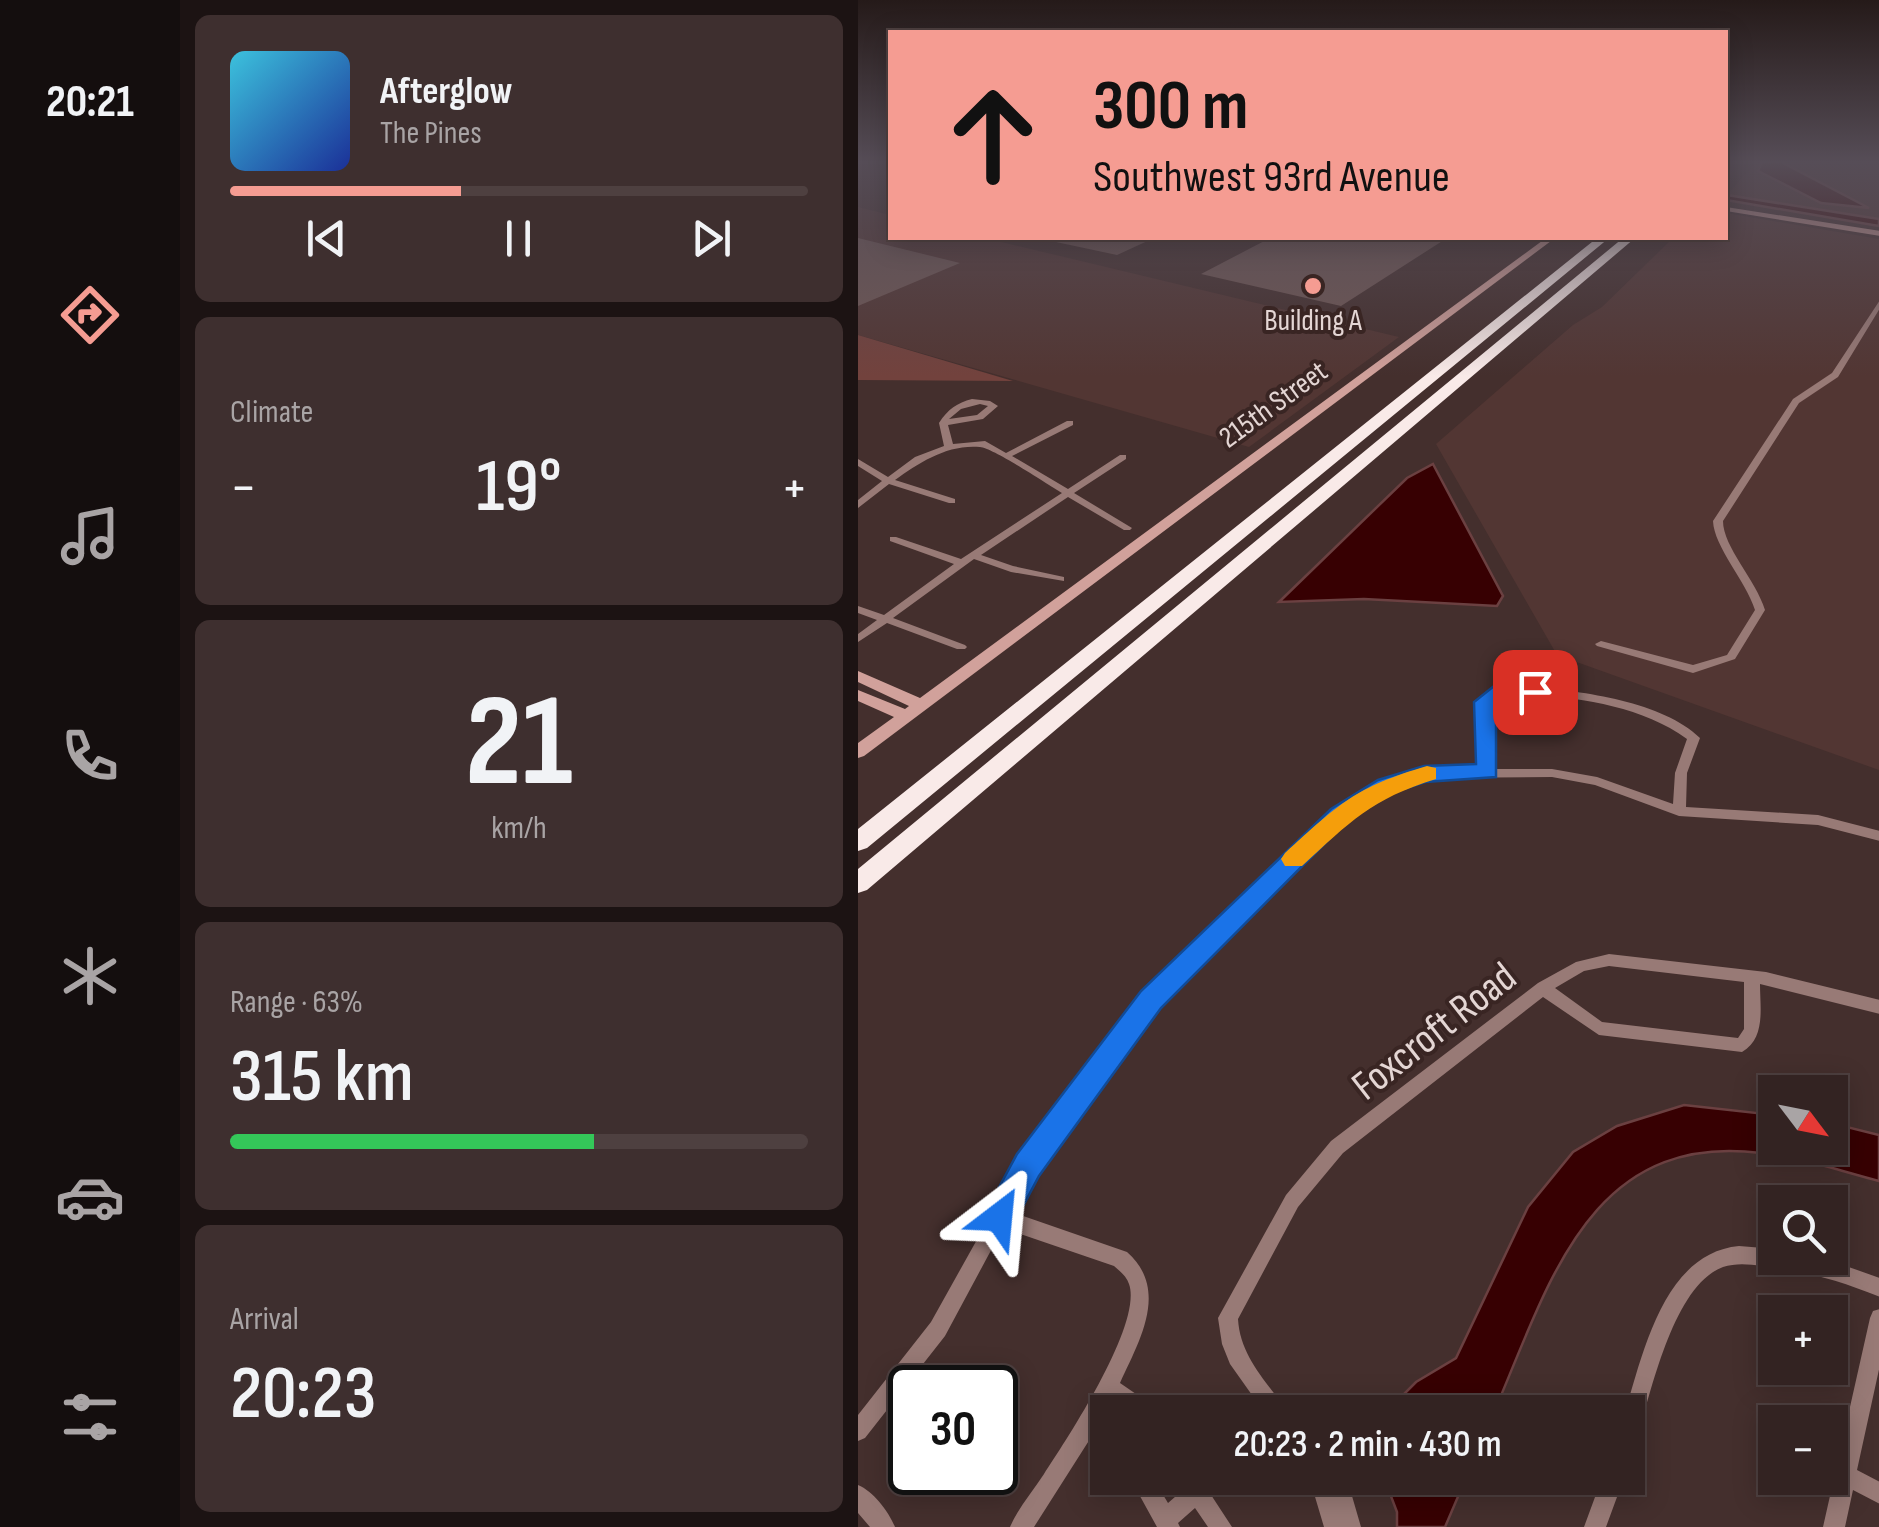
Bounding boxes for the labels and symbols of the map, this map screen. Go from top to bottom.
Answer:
marker: Building A [1302,275,1324,297]
place label: Building A [1264,303,1362,339]
street label: 215th Street [1212,353,1335,456]
pin [1493,650,1578,735]
street label: Foxcroft Road [1342,952,1527,1112]
north arrow [1758,1075,1848,1165]
position arrow [947,1165,1051,1269]
speed limit sign: 30 [888,1365,1018,1495]

